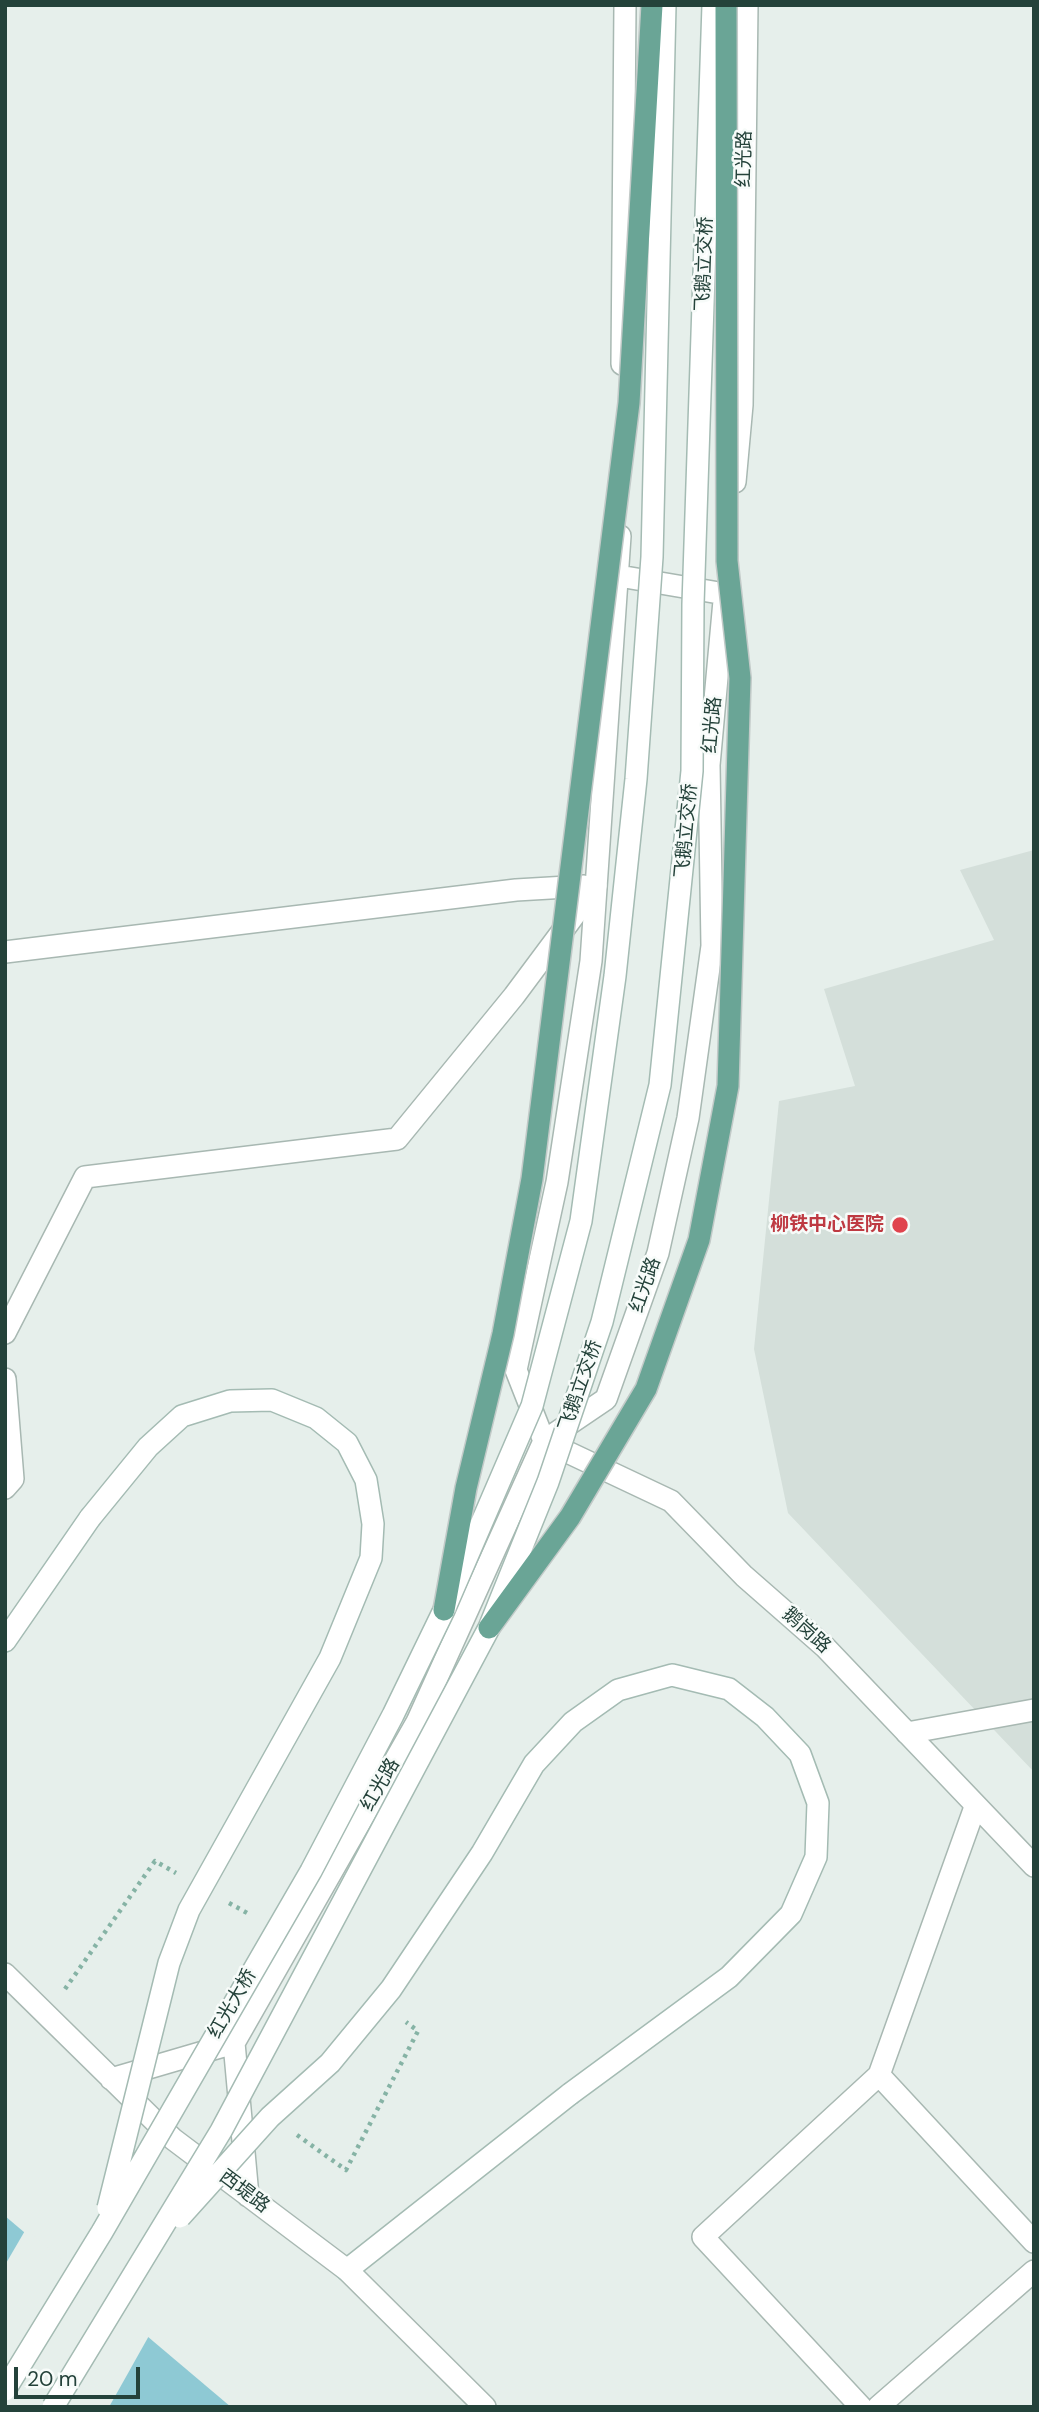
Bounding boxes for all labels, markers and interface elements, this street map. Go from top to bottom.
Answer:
street label: 红光路 [733,130,757,188]
street label: 飞鹅立交桥 [692,216,718,312]
street label: 红光路 [699,696,727,754]
street label: 飞鹅立交桥 [672,783,702,879]
place label: 柳铁中心医院 [770,1214,884,1236]
marker: 柳铁中心医院 [890,1215,910,1235]
street label: 红光路 [626,1254,666,1316]
street label: 飞鹅立交桥 [555,1337,607,1435]
street label: 鹅岗路 [777,1603,835,1659]
street label: 红光路 [357,1755,405,1815]
street label: 红光大桥 [204,1965,262,2043]
street label: 西堤路 [214,2166,274,2218]
scale bar [18,2352,144,2396]
text: 20 m [27,2365,78,2393]

